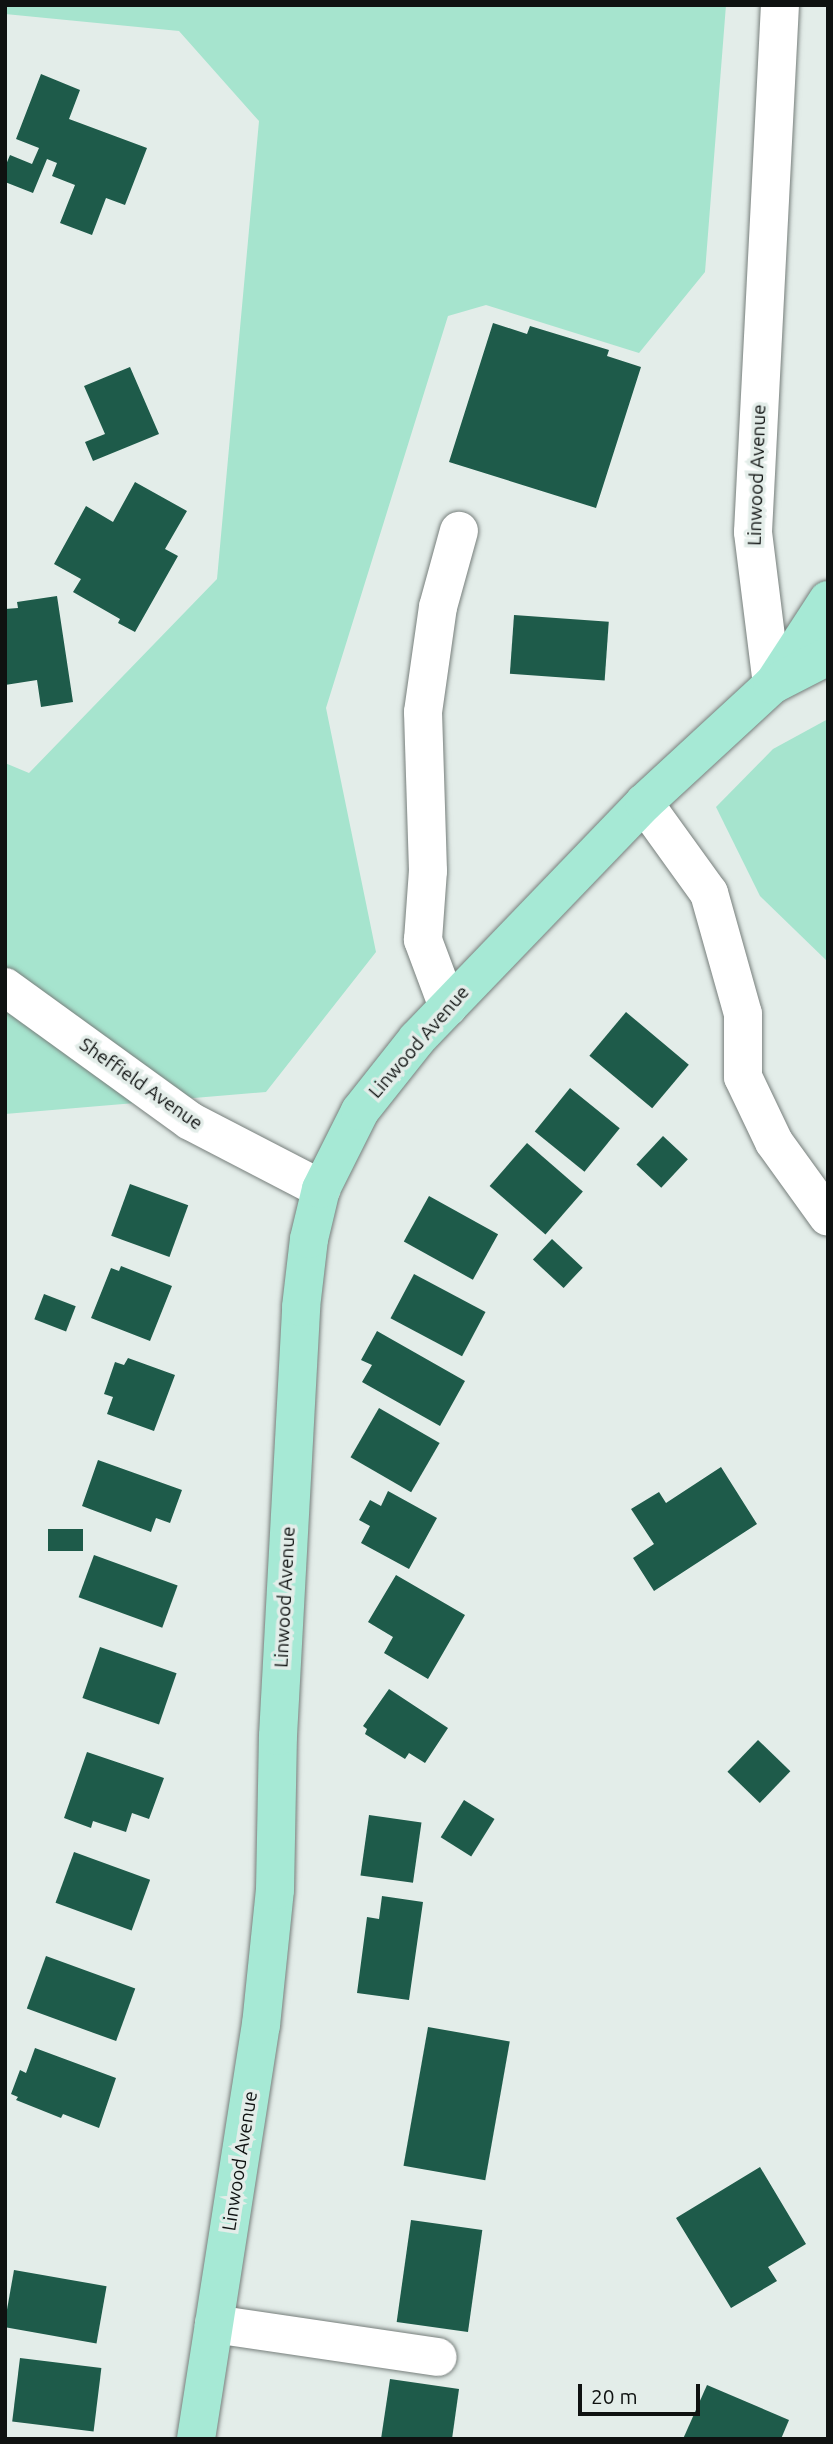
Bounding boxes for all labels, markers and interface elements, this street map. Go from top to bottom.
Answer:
street label: Linwood Avenue [743,404,771,546]
street label: Linwood Avenue [364,981,474,1103]
street label: Sheffield Avenue [75,1033,207,1135]
street label: Linwood Avenue [270,1526,300,1668]
street label: Linwood Avenue [218,2089,262,2233]
scale bar [581,2370,704,2414]
text: 20 m [591,2384,638,2408]

